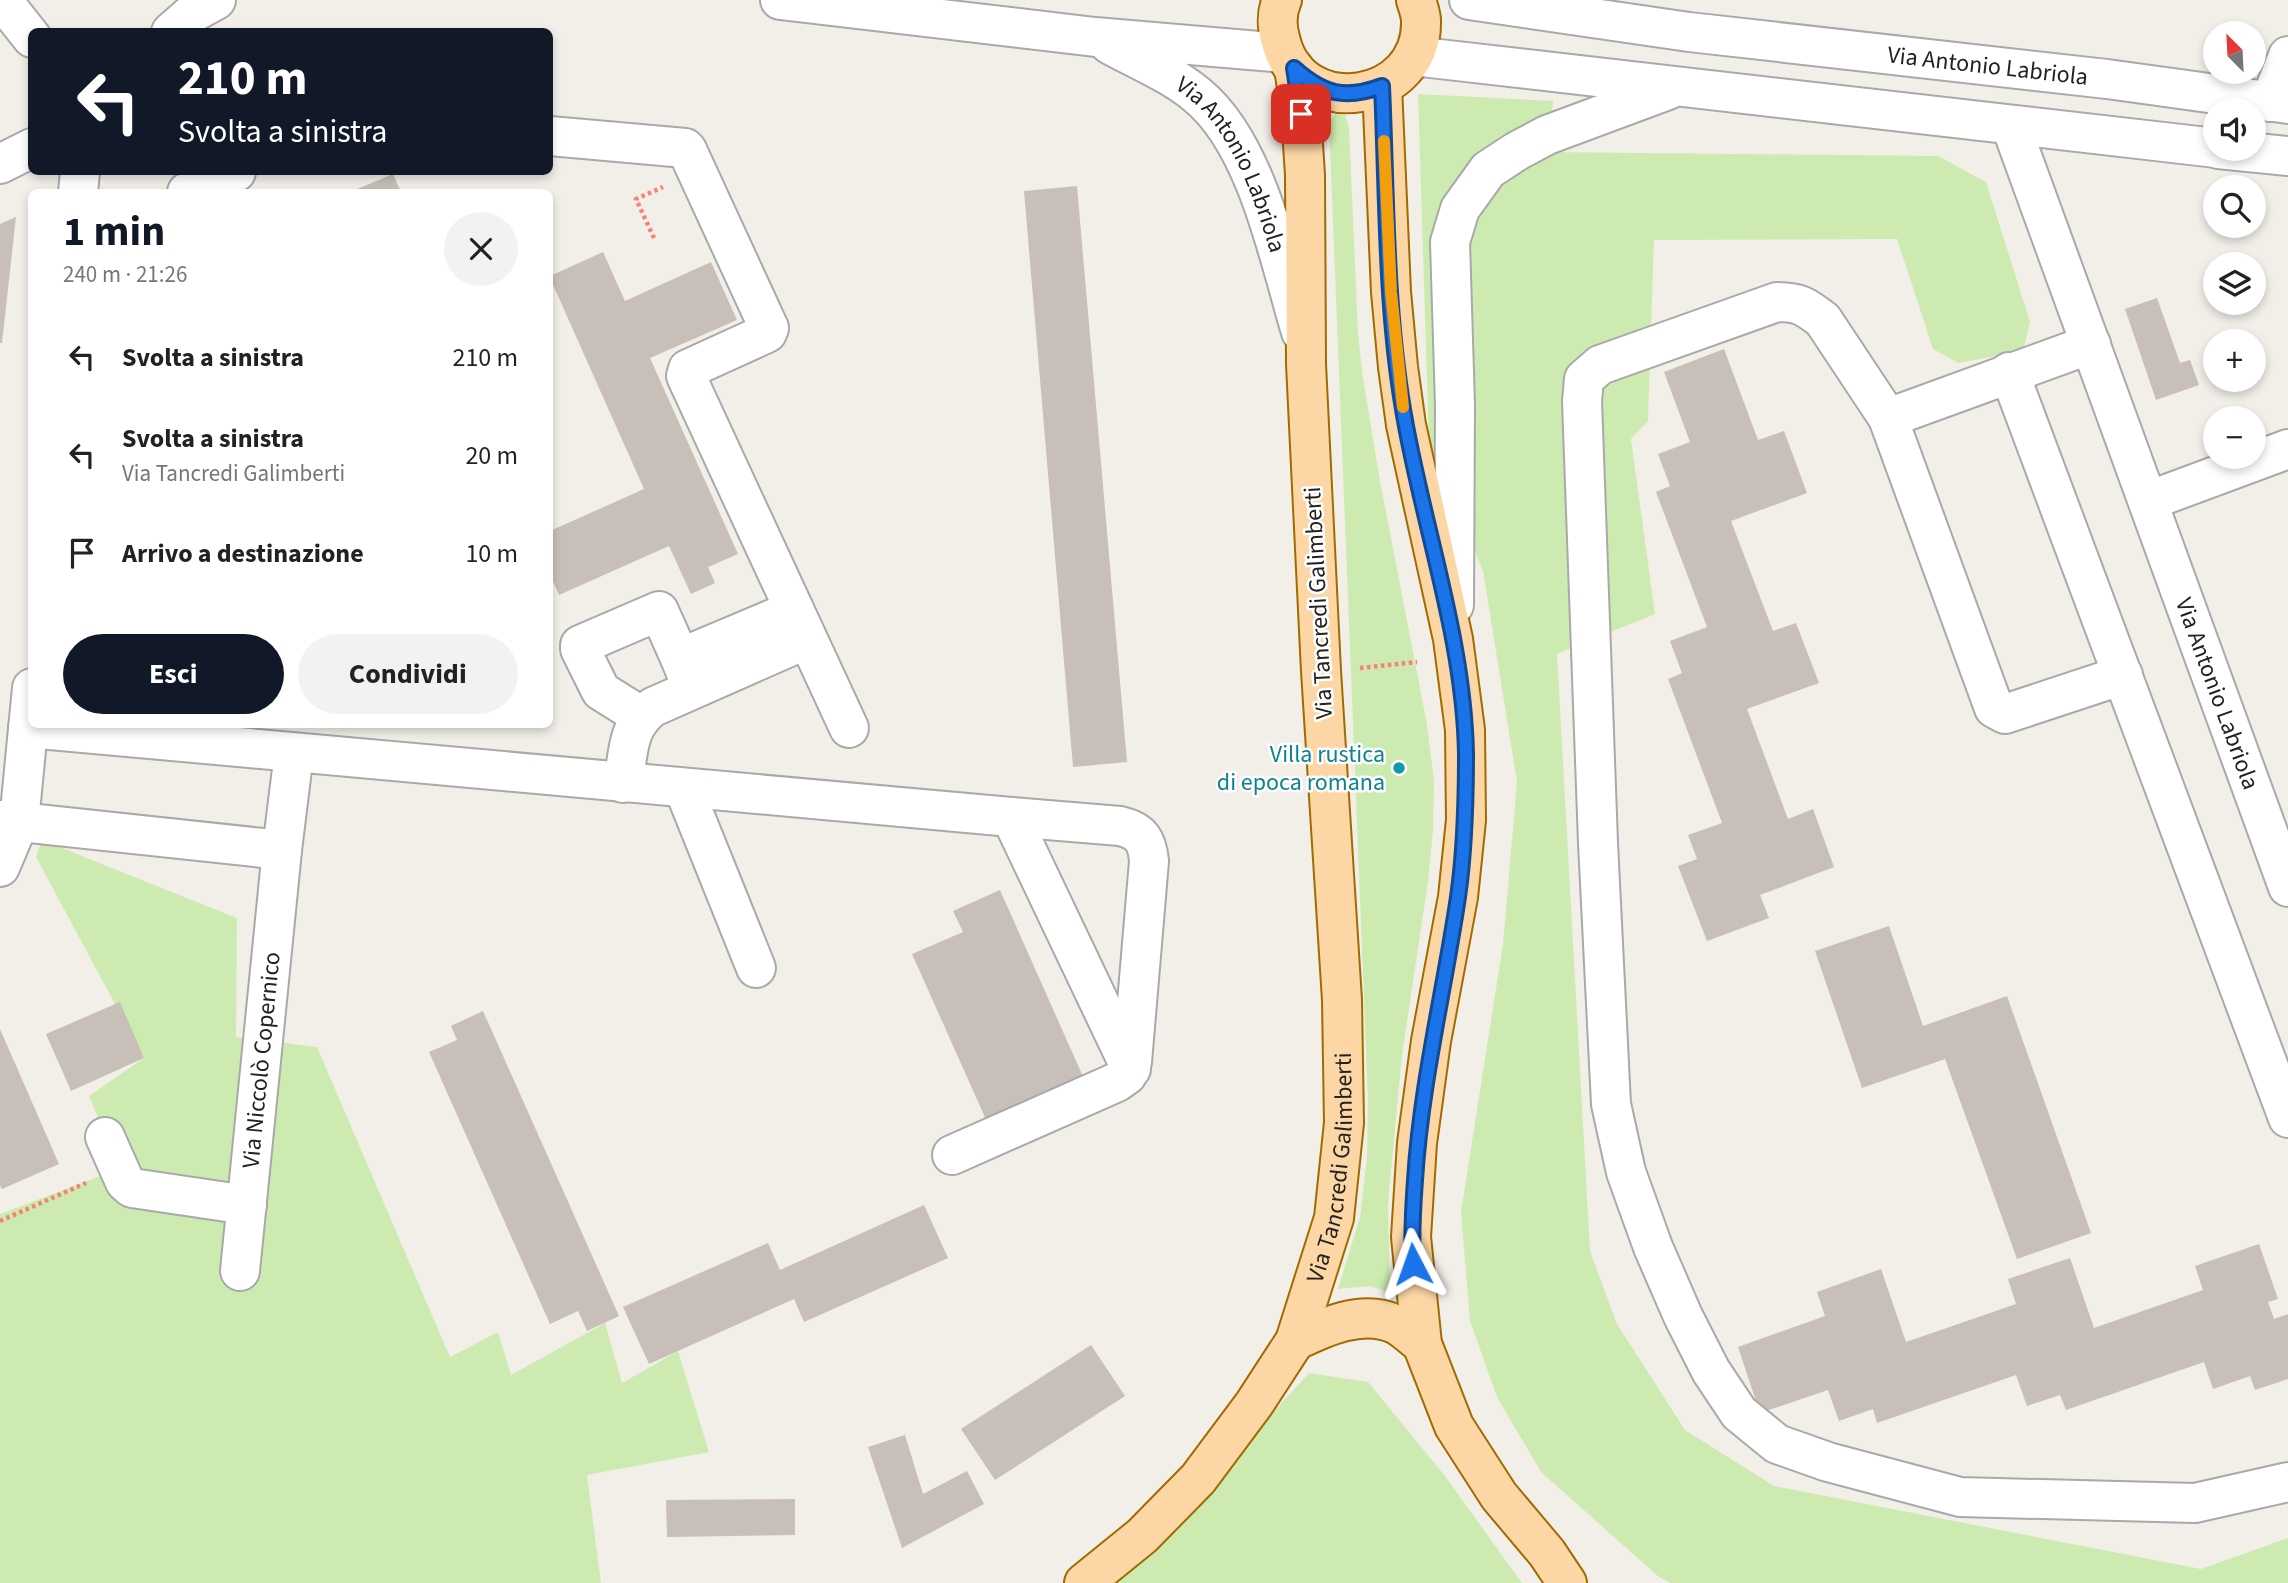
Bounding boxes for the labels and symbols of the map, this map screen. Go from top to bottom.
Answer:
north arrow [2203,21,2266,84]
street label: Via Antonio Labriola [1886,37,2090,95]
street label: Via Antonio Labriola [1169,68,1295,257]
pin [1271,84,1331,144]
street label: Via Tancredi Galimberti [1295,486,1342,720]
street label: Via Antonio Labriola [2166,593,2268,794]
place label: Villa rustica di epoca romana [1217,737,1385,800]
marker: Villa rustica di epoca romana [1391,760,1407,776]
street label: Via Niccolò Copernico [233,950,290,1170]
street label: Via Tancredi Galimberti [1298,1052,1362,1287]
position arrow [1376,1227,1450,1301]

